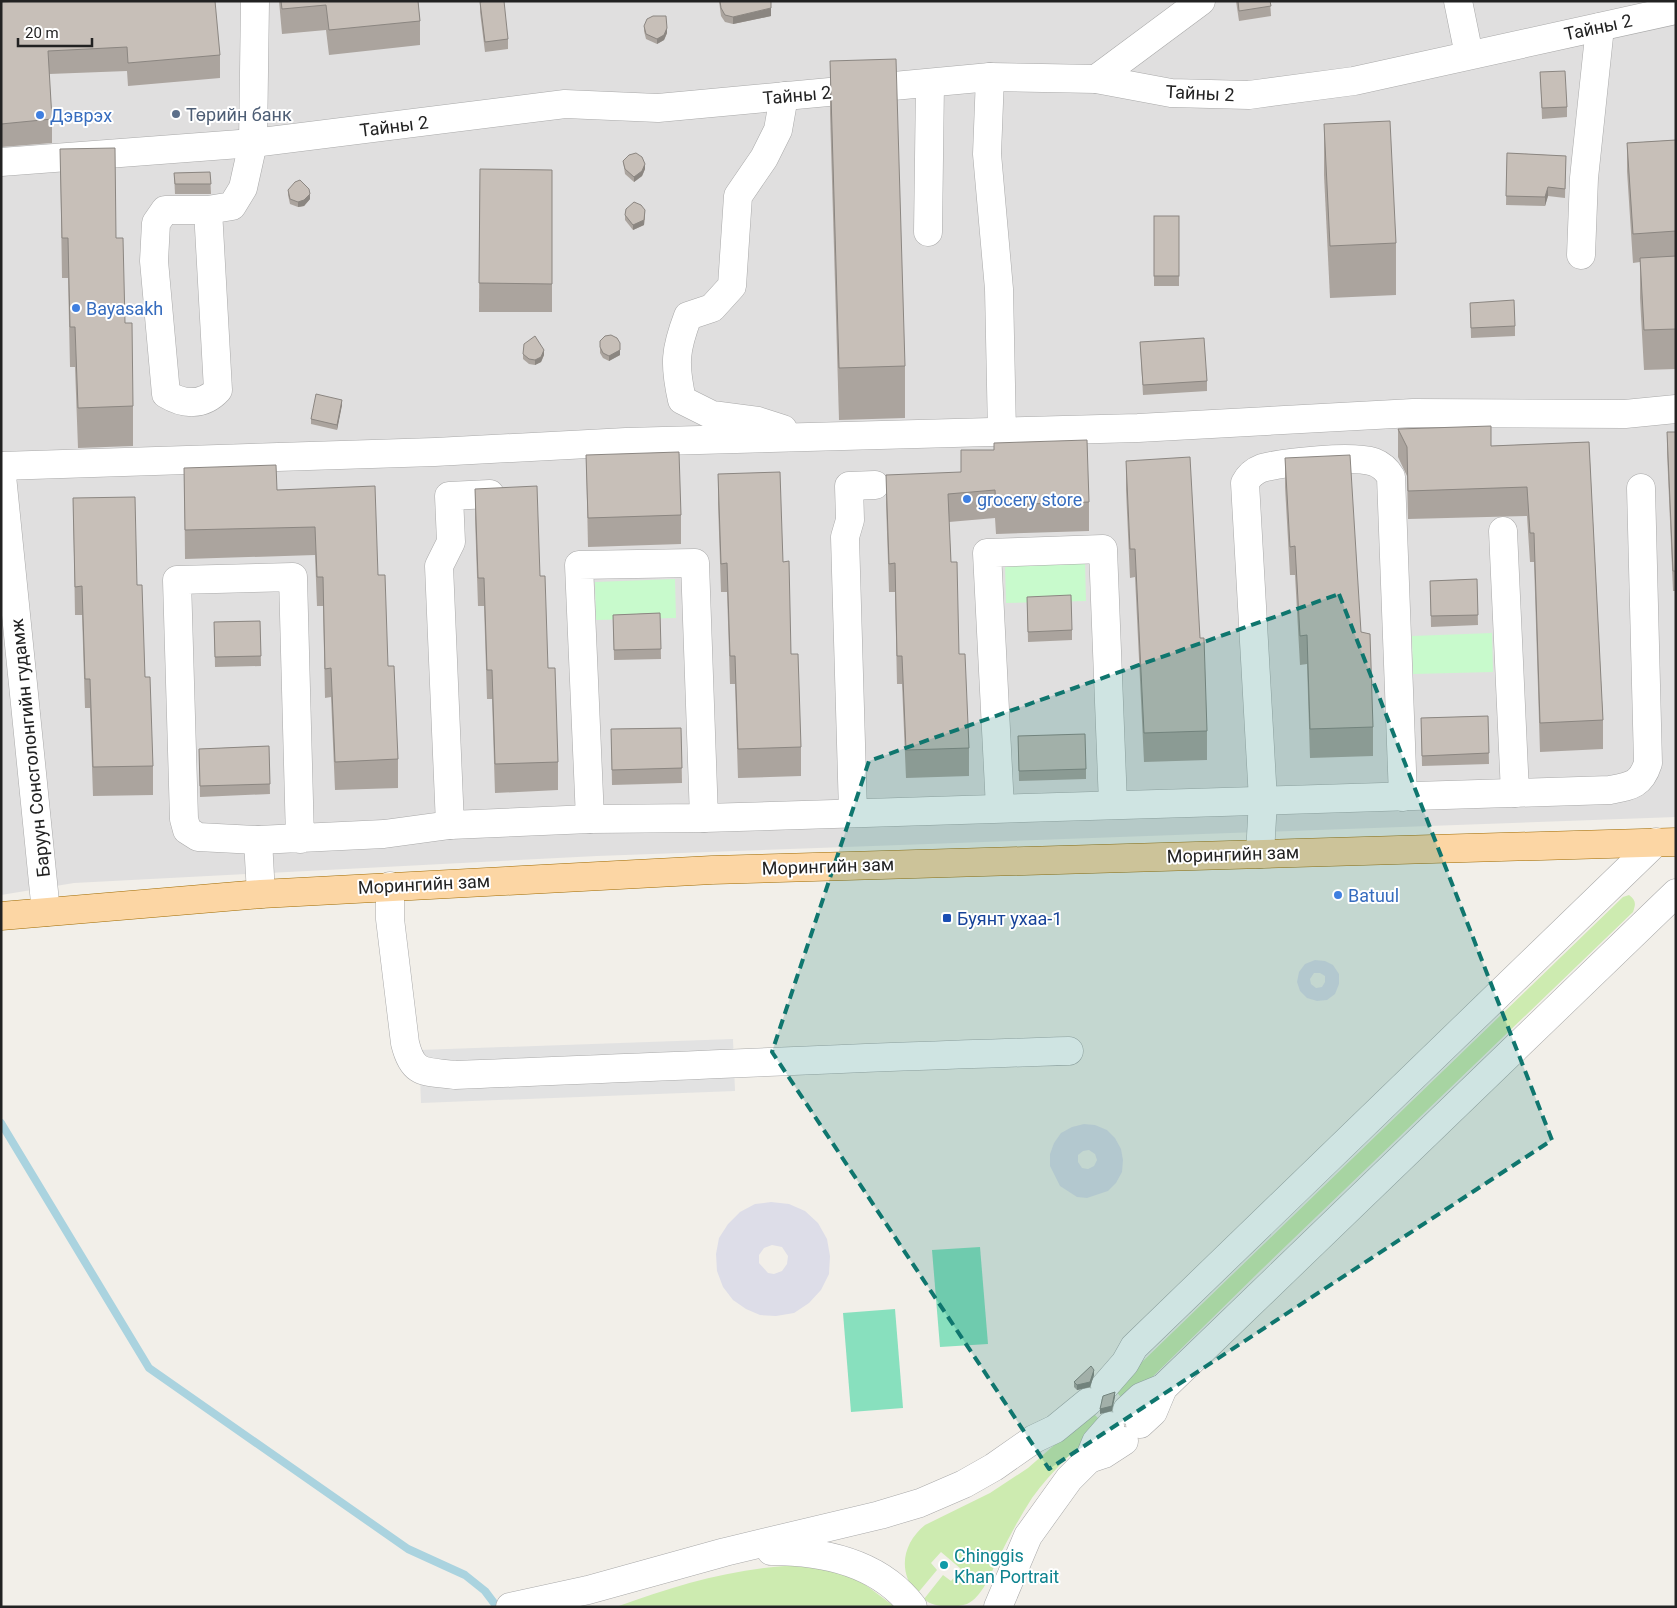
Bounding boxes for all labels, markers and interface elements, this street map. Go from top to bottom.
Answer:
street label: Тайны 2 [1562,10,1634,44]
scale bar [18,15,91,47]
text: 20 m [25,24,59,42]
street label: Тайны 2 [1165,81,1235,105]
street label: Тайны 2 [762,82,832,108]
place label: Төрийн банк [186,104,292,125]
place label: Дэврэх [50,105,112,126]
marker: Төрийн банк [170,108,182,120]
marker: Дэврэх [34,109,46,121]
street label: Тайны 2 [359,111,429,141]
place label: Bayasakh [86,298,163,319]
marker: Bayasakh [70,302,82,314]
place label: grocery store [977,489,1082,510]
marker: grocery store [961,493,973,505]
street label: Баруун Сонсголонгийн гудамж [6,617,54,878]
street label: Морингийн зам [1167,841,1299,867]
street label: Морингийн зам [762,853,894,879]
street label: Морингийн зам [357,870,491,898]
place label: Batuul [1348,885,1399,906]
marker: Batuul [1332,889,1344,901]
place label: Буянт ухаа-1 [957,908,1062,929]
marker: Буянт ухаа-1 [941,912,953,924]
place label: Chinggis Khan Portrait [954,1545,1059,1587]
marker: Chinggis Khan Portrait [938,1559,950,1571]

